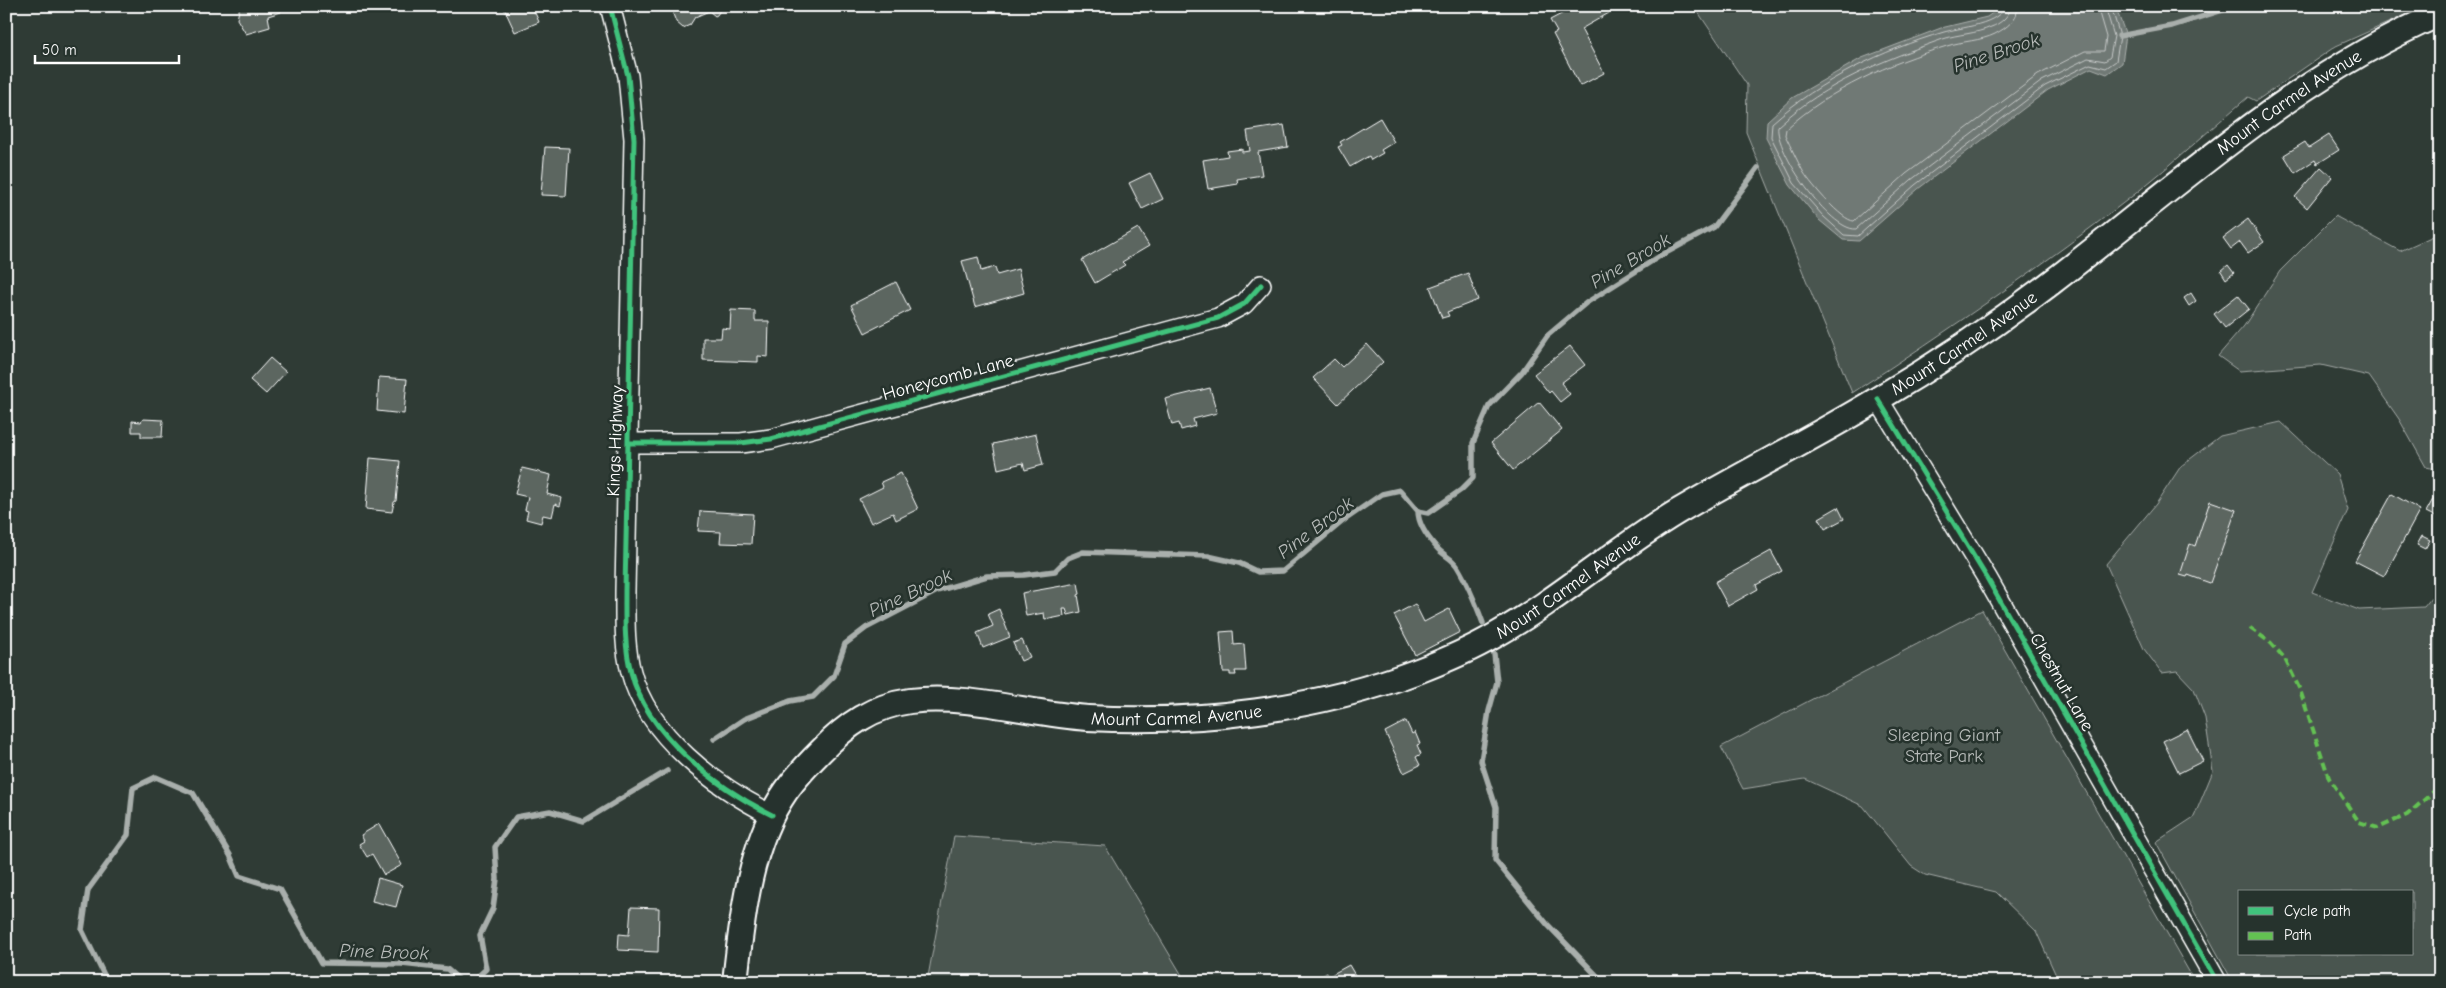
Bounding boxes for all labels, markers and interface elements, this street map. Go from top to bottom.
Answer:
water label: Pine Brook [1950,28,2043,77]
scale bar [35,32,179,64]
text: 50 m [42,41,77,59]
street label: Mount Carmel Avenue [2212,46,2365,160]
water label: Pine Brook [1587,228,1675,293]
street label: Mount Carmel Avenue [1887,287,2041,400]
street label: Honeycomb Lane [880,350,1016,405]
street label: Kings Highway [603,384,628,497]
water label: Pine Brook [1273,492,1359,563]
street label: Mount Carmel Avenue [1492,529,1644,644]
water label: Pine Brook [865,564,956,622]
street label: Chestnut Lane [2025,630,2098,735]
street label: Mount Carmel Avenue [1090,701,1263,730]
park label: Sleeping Giant State Park [1888,725,2001,767]
legend [2238,890,2414,956]
text: Cycle path [2284,902,2351,920]
text: Path [2284,926,2312,944]
water label: Pine Brook [339,939,430,965]

